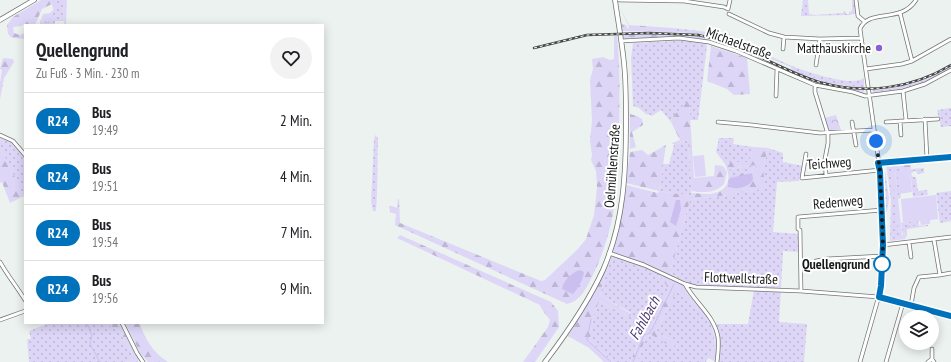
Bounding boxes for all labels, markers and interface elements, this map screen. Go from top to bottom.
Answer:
street label: Michaelstraße [704,23,774,63]
button: heart [270,37,312,79]
text: Quellengrund [36,38,128,62]
place label: Matthäuskirche [797,39,871,57]
marker: Matthäuskirche [874,43,884,53]
text: Zu Fuß · 3 Min. · 230 m [36,65,139,82]
text: Bus [92,103,111,122]
text: 2 Min. [280,111,312,130]
text: R24 [48,112,68,130]
text: 19:49 [92,122,118,139]
street label: Oelmühlenstraße [600,123,624,208]
your location [866,131,886,151]
street label: Teichweg [806,152,852,174]
text: Bus [92,159,111,178]
text: 4 Min. [280,167,312,186]
text: R24 [48,168,68,186]
text: 19:51 [92,178,118,195]
street label: Redenweg [812,191,864,213]
text: Bus [92,215,111,234]
text: 7 Min. [281,223,312,242]
text: R24 [48,224,68,242]
text: 19:54 [92,234,118,251]
place label: Quellengrund [802,255,870,273]
marker: Quellengrund [873,255,891,273]
street label: Flottwellstraße [704,268,778,288]
text: Bus [92,271,111,290]
text: 9 Min. [280,279,312,298]
text: R24 [48,280,68,298]
text: 19:56 [92,290,118,307]
water label: Fahlbach [624,292,664,343]
map controls [899,310,939,350]
button: layers [899,310,939,350]

